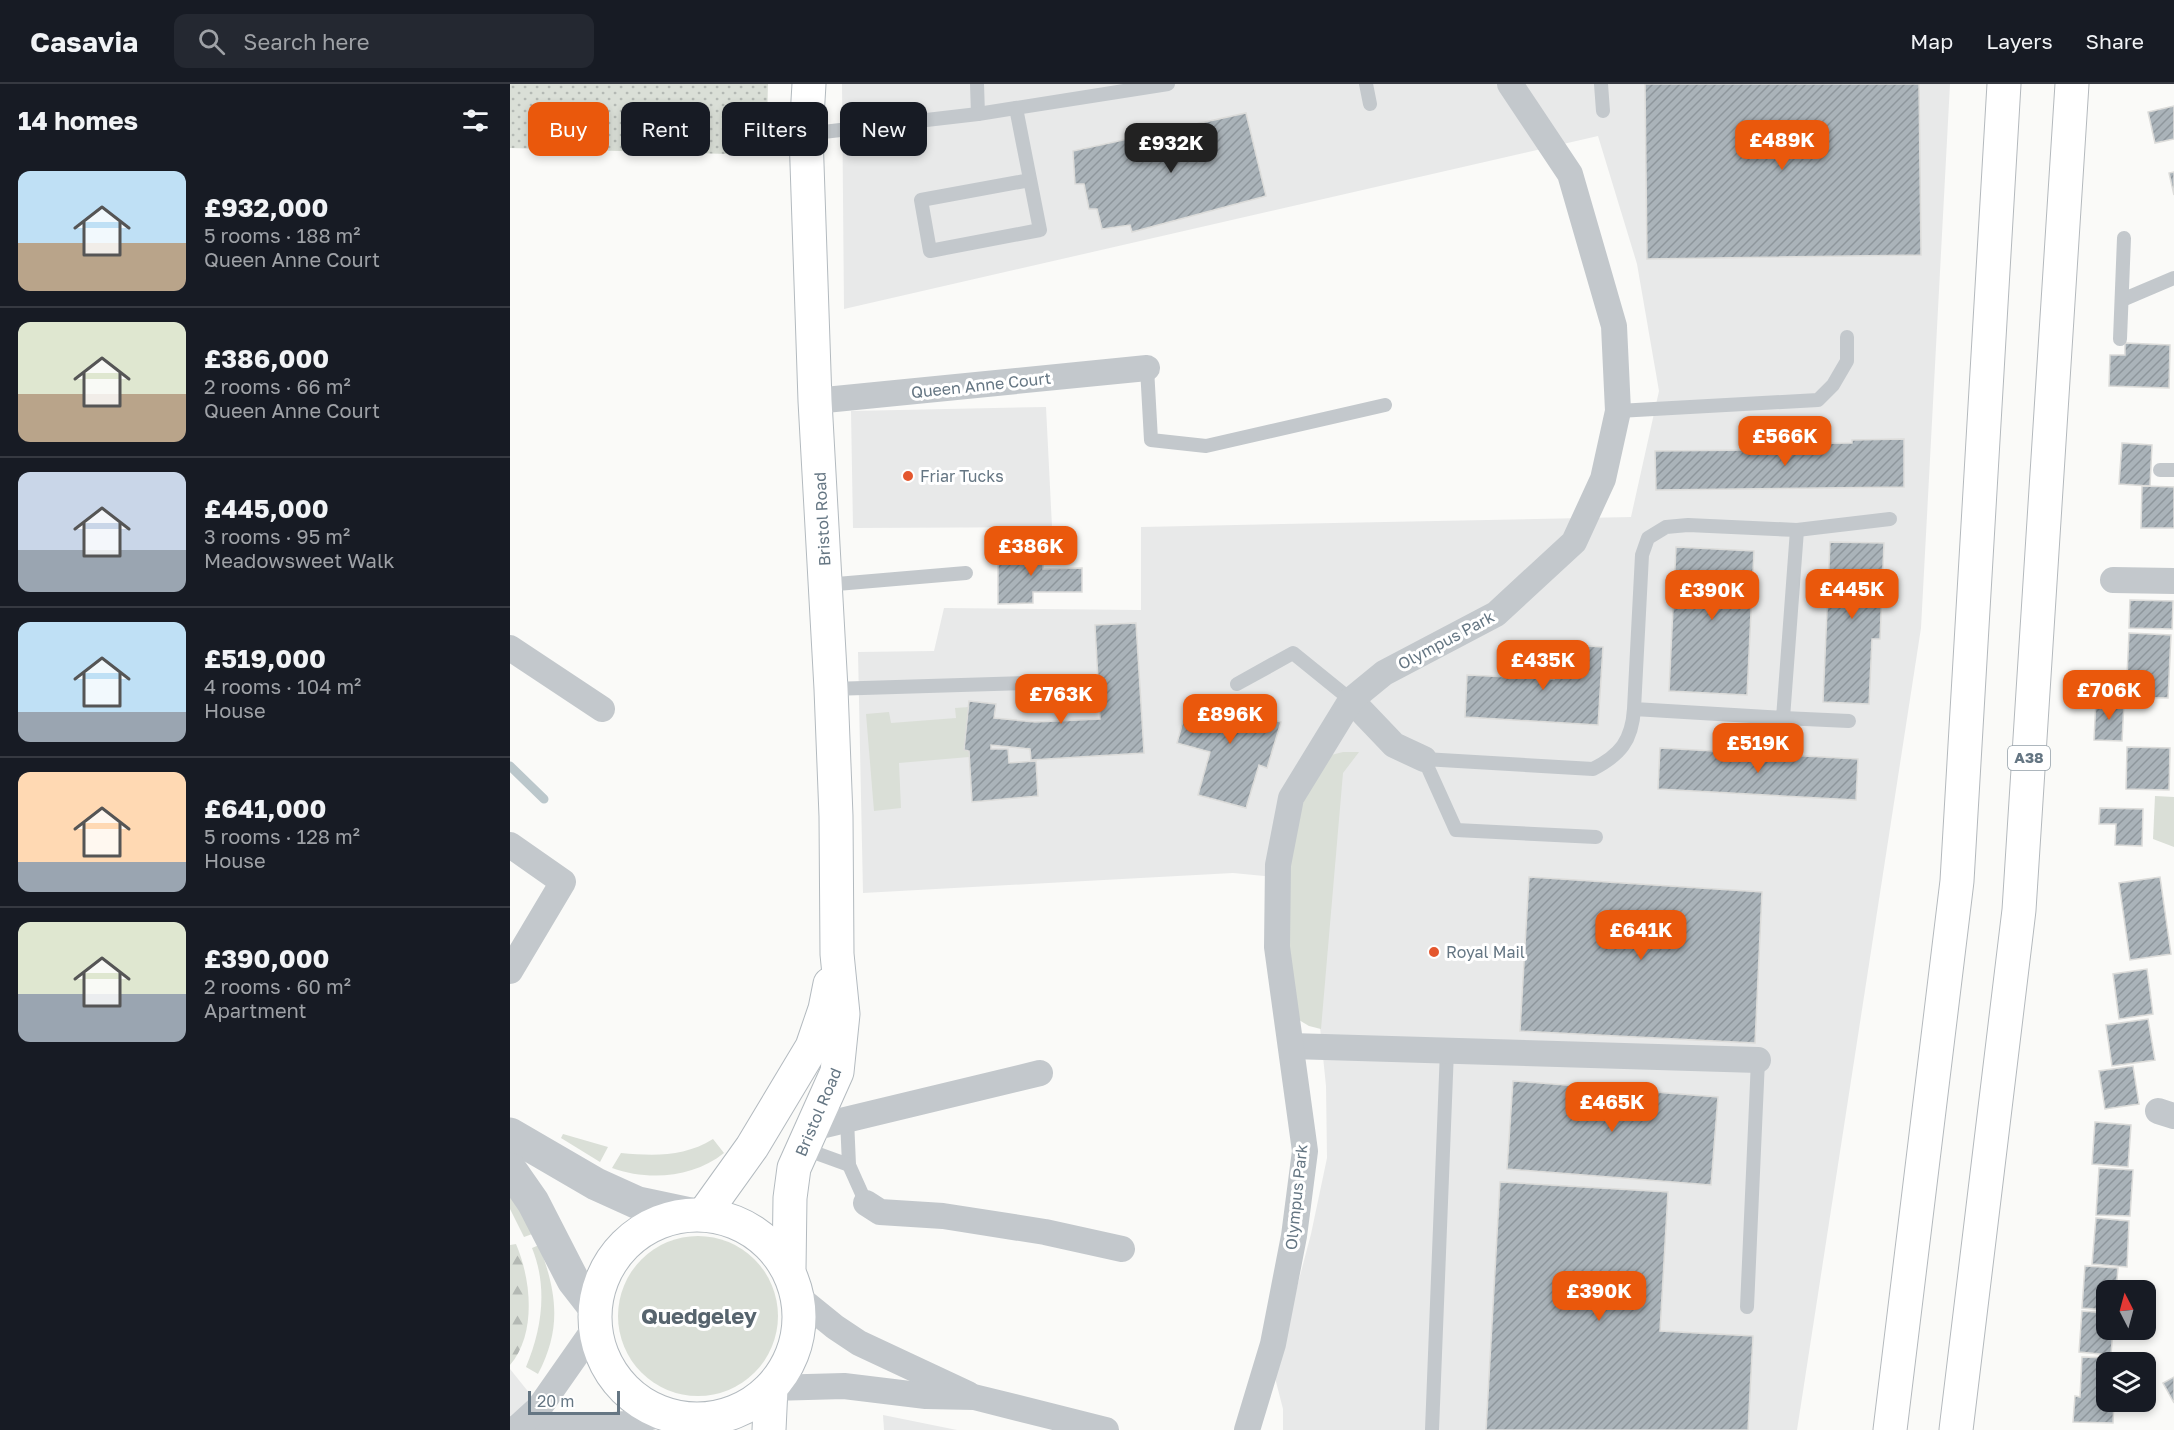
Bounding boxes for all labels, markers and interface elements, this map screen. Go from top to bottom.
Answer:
search box [174,14,594,68]
text: Casavia [30,25,138,58]
icon: search [195,25,228,58]
text: Search here [243,28,369,55]
text: Map [1910,28,1953,54]
text: Layers [1986,28,2053,54]
text: Share [2086,28,2144,54]
chip: Buy [528,102,609,156]
chip: Rent [621,102,710,156]
chip: Filters [722,102,828,156]
chip: New [840,102,927,156]
icon: filters [459,104,492,137]
text: 14 homes [18,105,138,136]
pin: £489K [1740,120,1824,171]
pin: £932K [1129,123,1213,174]
text: £489K [1749,127,1815,151]
text: £932K [1139,130,1203,154]
text: £932,000 [204,192,328,223]
icon: home [66,195,138,267]
text: 5 rooms · 188 m² [204,223,361,247]
text: Queen Anne Court [204,247,380,271]
text: £386,000 [204,343,329,374]
icon: home [66,346,138,418]
street label: Queen Anne Court [910,368,1052,402]
text: 2 rooms · 66 m² [204,374,351,398]
text: Queen Anne Court [204,398,380,422]
pin: £566K [1743,416,1827,467]
text: £566K [1752,423,1818,447]
place label: Friar Tucks [920,466,1004,486]
marker: Friar Tucks [901,469,915,483]
street label: Bristol Road [810,472,834,566]
text: £445,000 [204,493,329,524]
icon: home [66,496,138,568]
text: 3 rooms · 95 m² [204,524,350,548]
pin: £386K [989,526,1073,577]
text: £386K [998,533,1064,557]
text: Meadowsweet Walk [204,548,395,572]
pin: £445K [1810,569,1894,620]
pin: £390K [1670,570,1754,621]
text: £445K [1820,576,1884,600]
text: £390K [1679,577,1745,601]
street label: Olympus Park [1394,606,1498,674]
pin: £435K [1501,640,1585,691]
text: £519,000 [204,643,326,674]
icon: home [66,646,138,718]
text: £435K [1511,647,1575,671]
pin: £706K [2067,670,2151,721]
text: 4 rooms · 104 m² [204,674,361,698]
pin: £763K [1019,674,1103,725]
text: £706K [2077,677,2141,701]
text: £763K [1029,681,1093,705]
pin: £896K [1188,694,1272,745]
text: House [204,698,266,722]
text: £896K [1197,701,1263,725]
pin: £519K [1716,723,1800,774]
text: £519K [1727,730,1789,754]
road number: A38 [2008,746,2050,770]
text: £641,000 [204,793,326,824]
icon: home [66,796,138,868]
text: 5 rooms · 128 m² [204,824,360,848]
text: House [204,848,266,872]
pin: £641K [1599,910,1683,961]
text: £641K [1609,917,1673,941]
place label: Royal Mail [1446,942,1525,962]
text: £390,000 [204,943,329,974]
marker: Royal Mail [1427,945,1441,959]
icon: home [66,946,138,1018]
text: 2 rooms · 60 m² [204,974,351,998]
text: Apartment [204,998,307,1022]
street label: Bristol Road [790,1065,846,1159]
pin: £465K [1570,1082,1654,1133]
text: £465K [1579,1089,1645,1113]
street label: Olympus Park [1280,1143,1312,1251]
pin: £390K [1557,1271,1641,1322]
text: £390K [1566,1278,1632,1302]
north arrow [2096,1280,2156,1340]
map controls [2096,1280,2156,1412]
district label: Quedgeley [641,1302,757,1329]
button: layers [2096,1352,2156,1412]
scale bar [528,1388,620,1416]
text: 20 m [537,1391,574,1411]

